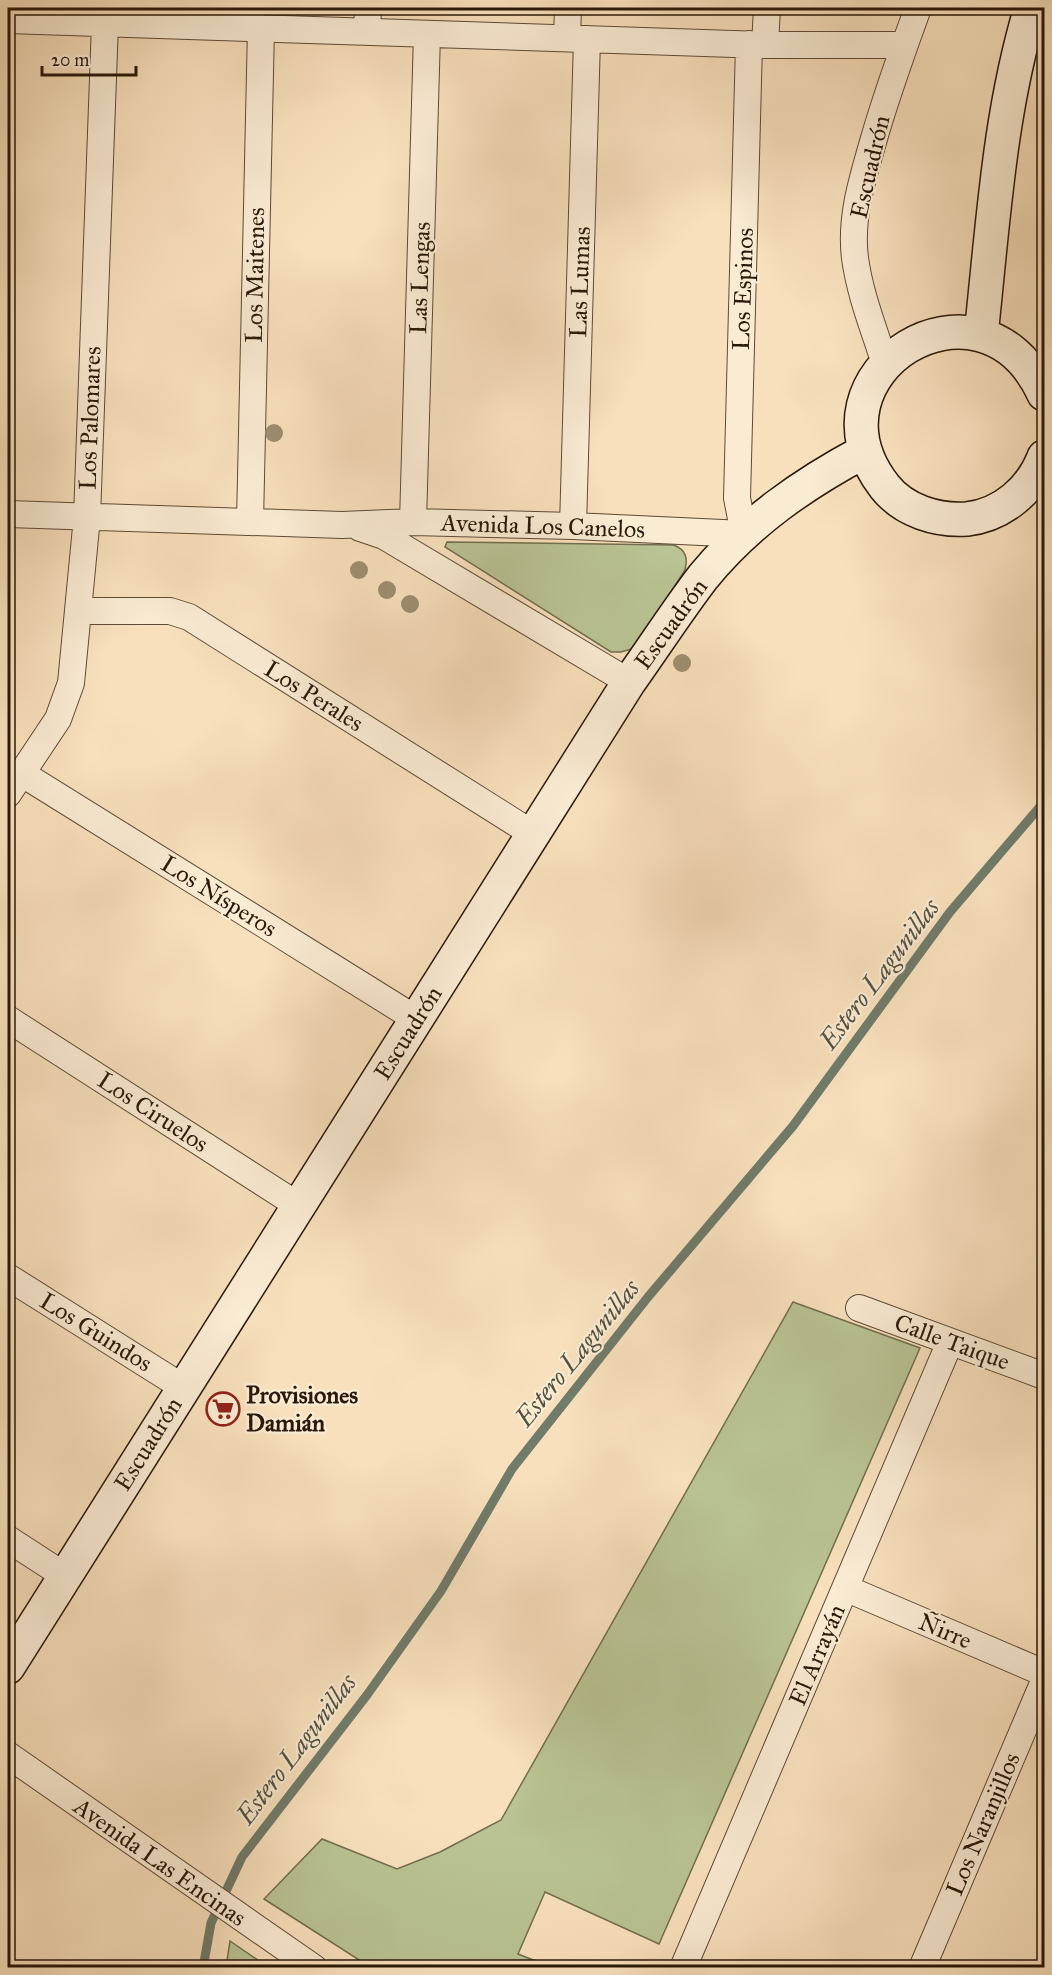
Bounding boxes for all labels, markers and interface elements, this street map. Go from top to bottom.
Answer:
scale bar [42,39,136,77]
text: 20 m [51,49,89,71]
street label: Escuadrón [844,112,896,222]
street label: Los Maitenes [239,207,271,343]
street label: Las Lengas [403,221,437,335]
street label: Las Lumas [563,226,597,338]
street label: Los Espinos [726,227,760,351]
street label: Los Palomares [72,346,108,490]
street label: Avenida Los Canelos [439,507,646,545]
street label: Escuadrón [628,573,714,675]
street label: Los Perales [259,654,369,738]
street label: Los Nísperos [155,849,283,943]
water label: Estero Lagunillas [811,892,946,1056]
street label: Escuadrón [367,980,449,1086]
street label: Los Ciruelos [92,1065,214,1159]
water label: Estero Lagunillas [507,1273,646,1434]
street label: Los Guindos [34,1286,158,1378]
street label: Calle Taique [890,1307,1014,1377]
place label: Provisiones Damián [246,1380,358,1438]
street label: Escuadrón [107,1391,189,1497]
supermarket icon: Provisiones Damián [205,1391,241,1427]
street label: El Arrayán [782,1600,852,1710]
street label: Ñirre [914,1606,976,1656]
water label: Estero Lagunillas [228,1667,363,1831]
street label: Los Naranjillos [939,1748,1027,1900]
street label: Avenida Las Encinas [67,1791,252,1933]

